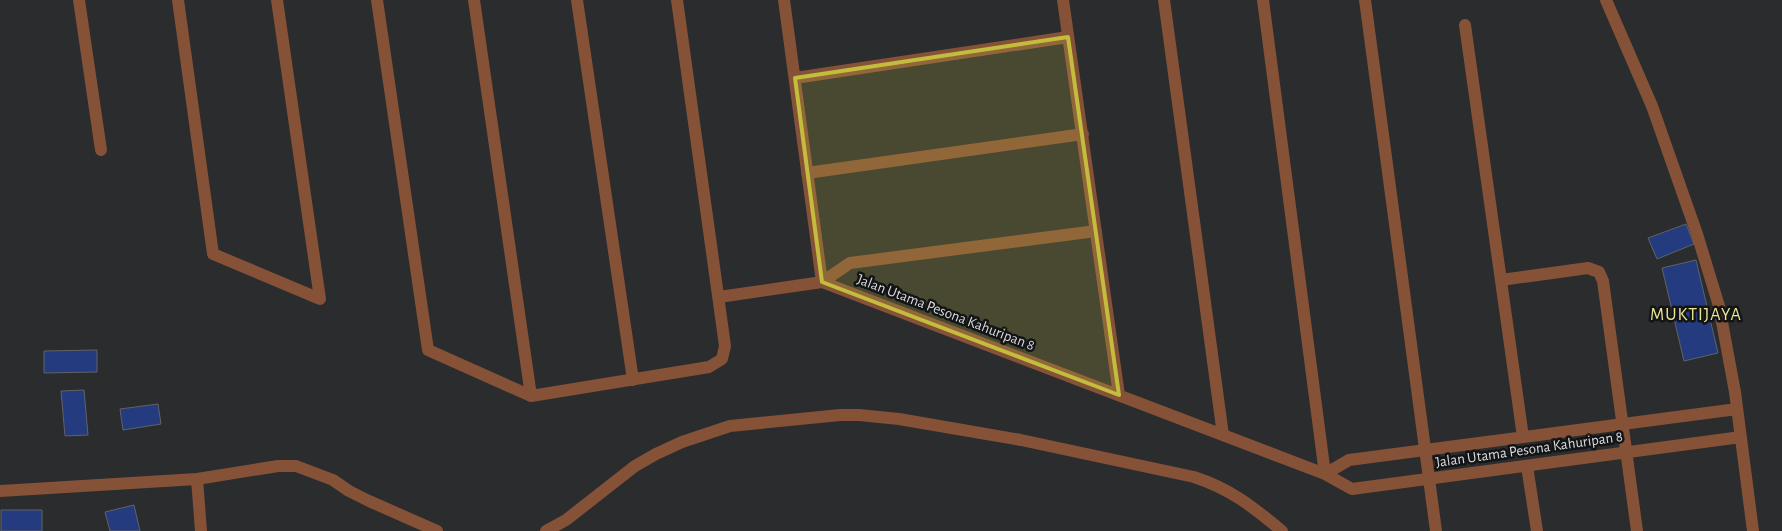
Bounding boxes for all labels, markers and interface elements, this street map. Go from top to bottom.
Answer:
street label: Jalan Utama Pesona Kahuripan 8 [855,272,1037,353]
district label: MUKTIJAYA [1650,306,1742,324]
street label: Jalan Utama Pesona Kahuripan 8 [1435,429,1624,470]

